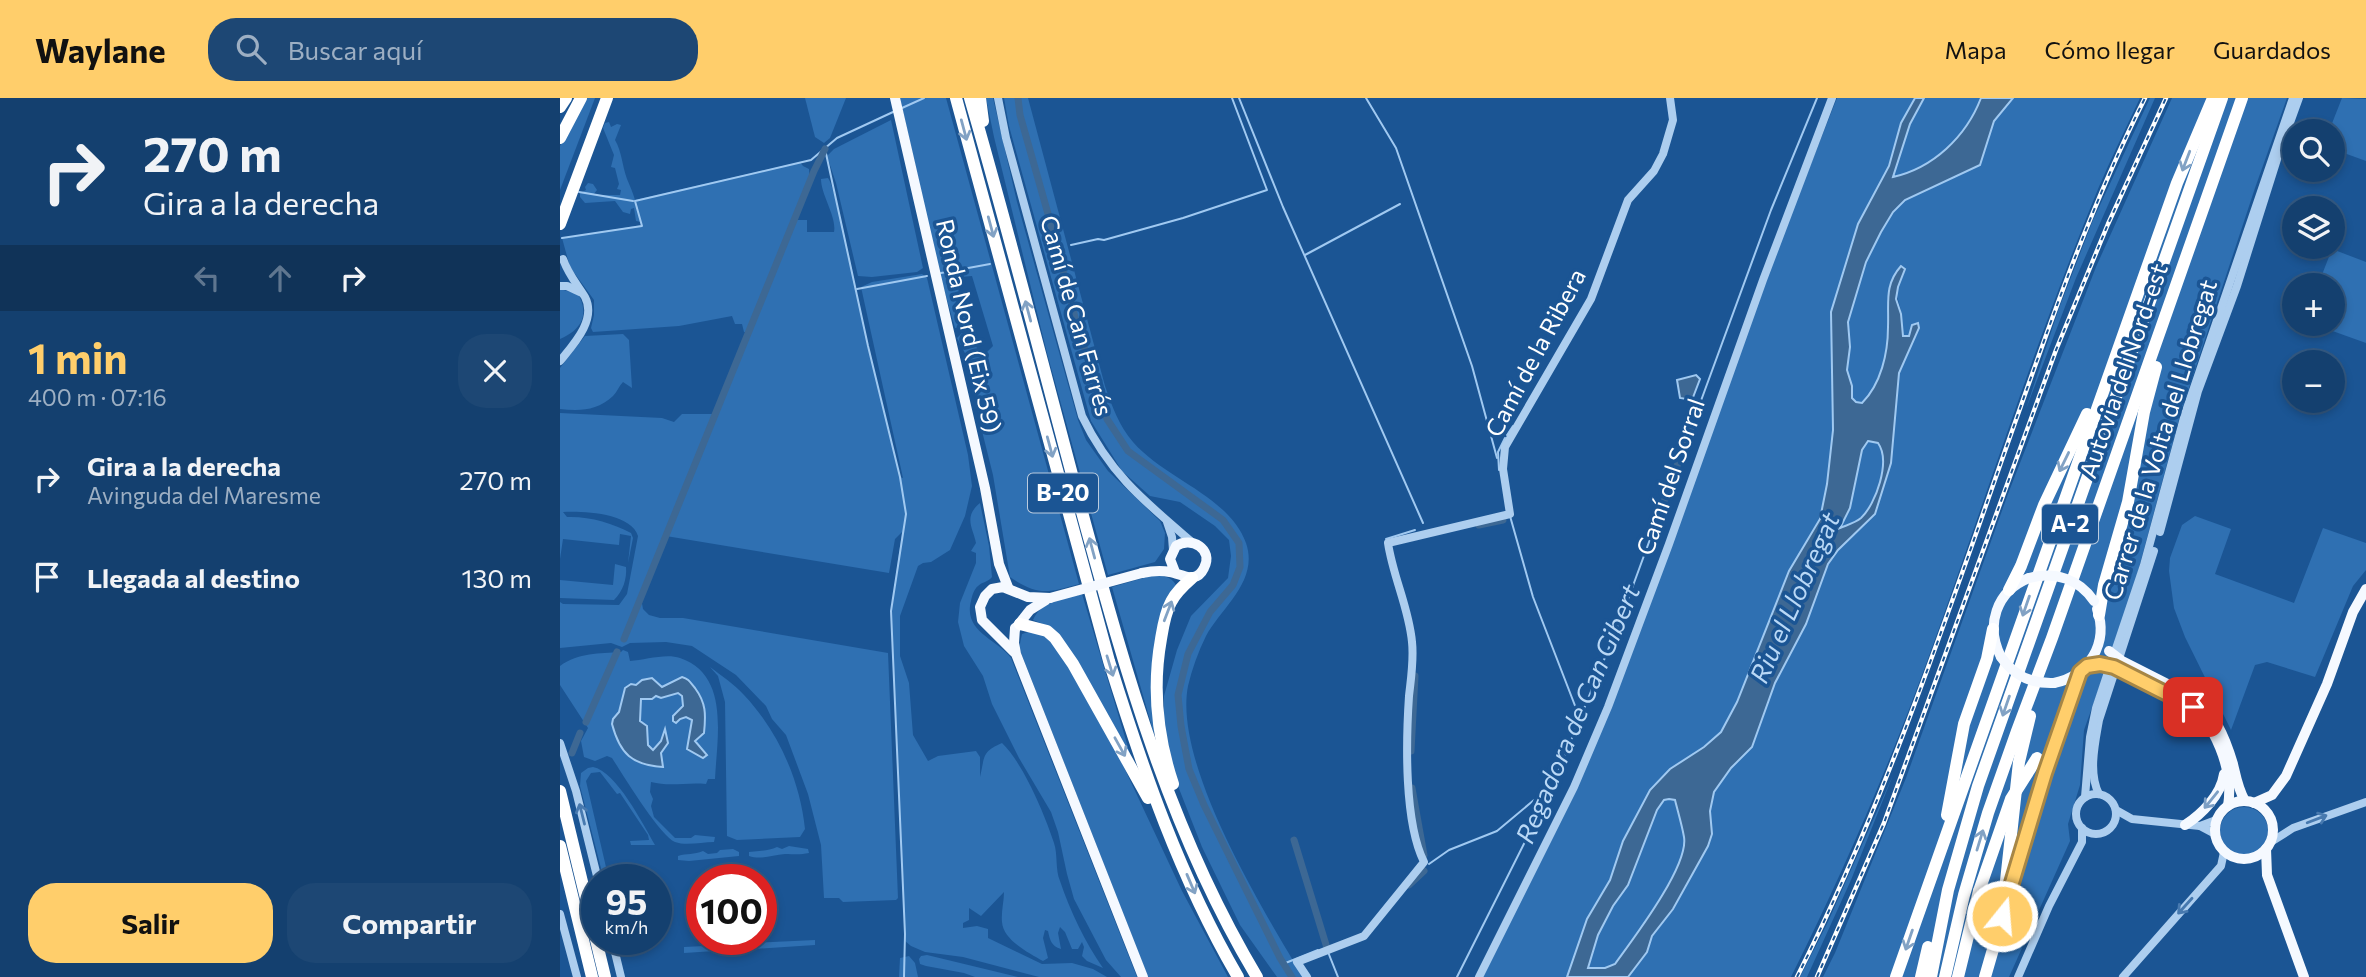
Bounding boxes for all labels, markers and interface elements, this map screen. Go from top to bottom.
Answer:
search box [208,18,698,81]
text: Waylane [35,29,166,70]
icon: search [232,30,270,68]
text: Buscar aquí [288,34,423,65]
text: Mapa [1944,35,2007,64]
text: Cómo llegar [2045,35,2175,64]
text: Guardados [2213,35,2331,64]
one-way arrow [959,119,972,141]
map controls [2282,119,2345,413]
button: search [2282,119,2345,182]
text: 270 m [143,122,282,182]
icon: right [28,126,119,217]
one-way arrow [2178,149,2191,171]
text: Gira a la derecha [143,182,379,222]
button: layers [2282,196,2345,259]
street label: Camí de Can Farrés [1035,212,1120,419]
street label: Ronda Nord (Eix 59) [931,216,1008,435]
one-way arrow [985,216,998,238]
icon: left [188,259,226,297]
icon: ahead [261,259,299,297]
icon: right [334,259,372,297]
street label: Autovia del Nord-est [2072,259,2173,482]
street label: Camí de la Ribera [1478,263,1591,441]
button: + [2282,273,2345,336]
street label: Carrer de la Volta del Llobregat [2097,276,2222,603]
one-way arrow [1021,300,1034,323]
text: 1 min [28,331,128,383]
button: close [458,334,532,408]
button: − [2282,350,2345,413]
text: 400 m · 07:16 [28,383,167,411]
street label: Camí del Sorral [1629,394,1710,559]
one-way arrow [1045,436,1058,458]
text: Gira a la derecha [87,450,281,481]
one-way arrow [2056,451,2070,472]
icon: right [28,460,66,498]
text: 270 m [459,464,532,495]
road number: B-20 [1028,474,1098,512]
text: Avinguda del Maresme [87,481,321,509]
road number: A-2 [2042,504,2098,544]
water label: Riu el Llobregat [1742,506,1846,687]
one-way arrow [1085,537,1098,560]
icon: arrive [28,558,66,596]
text: Llegada al destino [87,562,300,593]
text: 130 m [461,562,532,593]
water label: Regadora de Can Gibert [1508,578,1646,847]
one-way arrow [2019,594,2031,616]
one-way arrow [1163,601,1176,623]
one-way arrow [1105,655,1118,677]
pin [2163,677,2223,737]
icon: arrive [2174,688,2212,726]
one-way arrow [1999,695,2011,717]
one-way arrow [1114,737,1128,757]
one-way arrow [2204,790,2219,809]
one-way arrow [575,803,588,826]
one-way arrow [2306,812,2328,825]
one-way arrow [1975,829,1988,851]
speed limit sign: 100 [686,864,777,955]
one-way arrow [1185,873,1198,895]
text: 95 [605,879,647,922]
position arrow [1965,879,2039,953]
button: Salir [28,883,273,963]
button: Compartir [287,883,532,963]
one-way arrow [2177,897,2193,915]
text: km/h [605,916,648,938]
one-way arrow [1902,929,1915,951]

